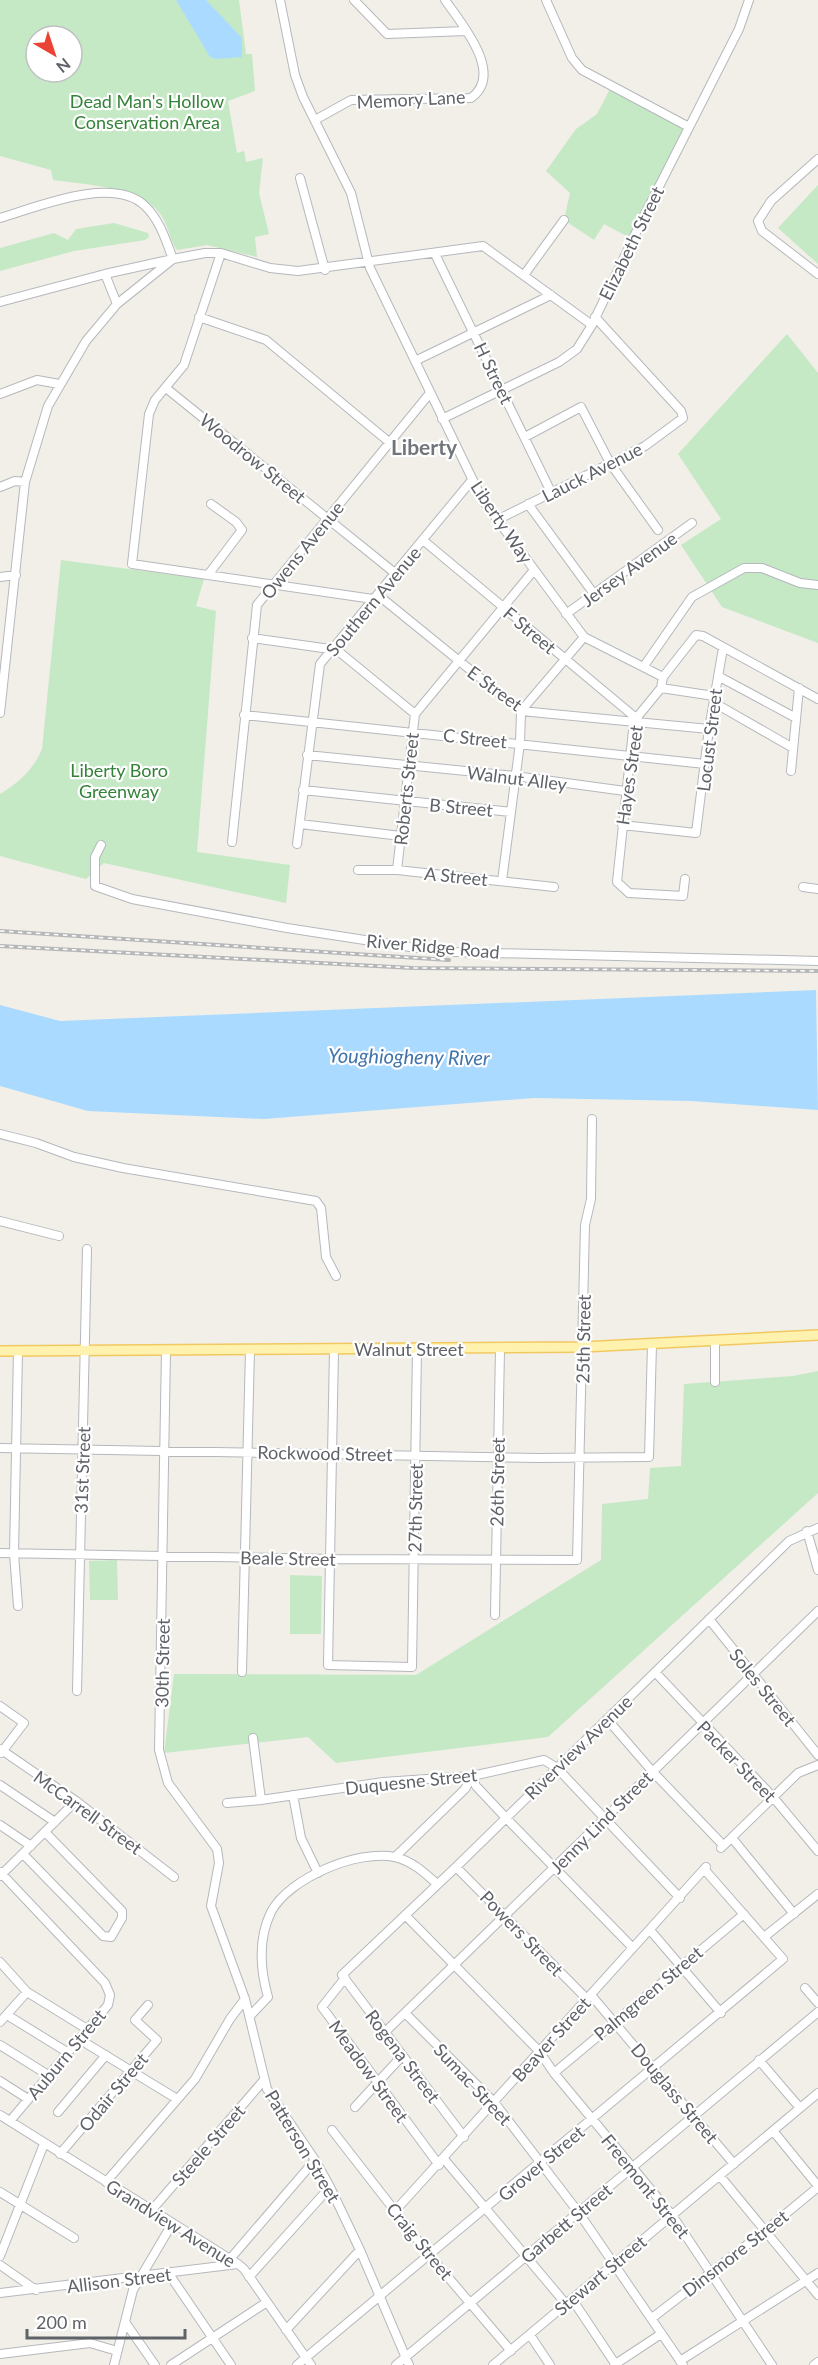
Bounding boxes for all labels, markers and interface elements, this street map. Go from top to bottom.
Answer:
north arrow [24,24,84,84]
text: N [53,55,75,77]
street label: Memory Lane [356,85,466,113]
park label: Dead Man's Hollow Conservation Area [70,90,224,133]
street label: Elizabeth Street [594,182,668,304]
street label: H Street [470,339,519,408]
street label: Woodrow Street [196,408,311,508]
district label: Liberty [391,434,458,459]
street label: Lauck Avenue [538,437,646,507]
street label: Liberty Way [466,476,538,568]
street label: Owens Avenue [256,497,348,603]
street label: Jersey Avenue [577,527,681,611]
street label: Southern Avenue [321,542,425,660]
street label: F Street [499,602,561,659]
street label: E Street [463,661,527,716]
street label: Locust Street [692,687,726,793]
street label: Hayes Street [611,723,647,826]
street label: C Street [442,724,509,752]
street label: Roberts Street [389,731,423,846]
park label: Liberty Boro Greenway [70,759,168,802]
street label: Walnut Alley [466,761,569,795]
street label: B Street [428,793,494,821]
street label: A Street [423,862,489,890]
street label: River Ridge Road [365,929,501,963]
water label: Youghiogheny River [328,1043,491,1069]
street label: 25th Street [571,1294,595,1384]
street label: Walnut Street [354,1338,464,1360]
street label: 31st Street [69,1426,95,1514]
street label: 26th Street [485,1437,509,1527]
street label: Rockwood Street [257,1441,393,1465]
street label: 27th Street [403,1463,427,1553]
street label: Beale Street [240,1546,337,1570]
street label: 30th Street [150,1618,174,1708]
street label: Soles Street [725,1644,801,1731]
street label: Riverview Avenue [520,1690,636,1804]
street label: Packer Street [693,1716,782,1807]
street label: Duquesne Street [344,1763,479,1799]
street label: McCarrell Street [30,1765,147,1859]
street label: Jenny Lind Street [545,1766,657,1878]
street label: Powers Street [476,1886,569,1981]
street label: Palmgreen Street [589,1941,707,2045]
street label: Beaver Street [507,1992,595,2086]
street label: Auburn Street [22,2004,110,2103]
street label: Rogena Street [361,2005,445,2107]
street label: Meadow Street [325,2016,414,2127]
street label: Sumac Street [429,2038,517,2130]
street label: Douglass Street [627,2038,724,2148]
street label: Odair Street [74,2048,153,2136]
street label: Patterson Street [261,2086,346,2207]
street label: Steele Street [167,2099,250,2190]
street label: Grover Street [493,2120,589,2205]
street label: Freemont Street [597,2129,695,2243]
street label: Grandview Avenue [102,2174,240,2272]
street label: Garbett Street [516,2178,617,2268]
street label: Craig Street [382,2198,458,2284]
street label: Dinsmore Street [678,2204,793,2301]
street label: Stewart Street [550,2230,651,2320]
street label: Allison Street [66,2263,173,2297]
scale bar [27,2302,184,2340]
text: 200 m [36,2311,87,2333]

